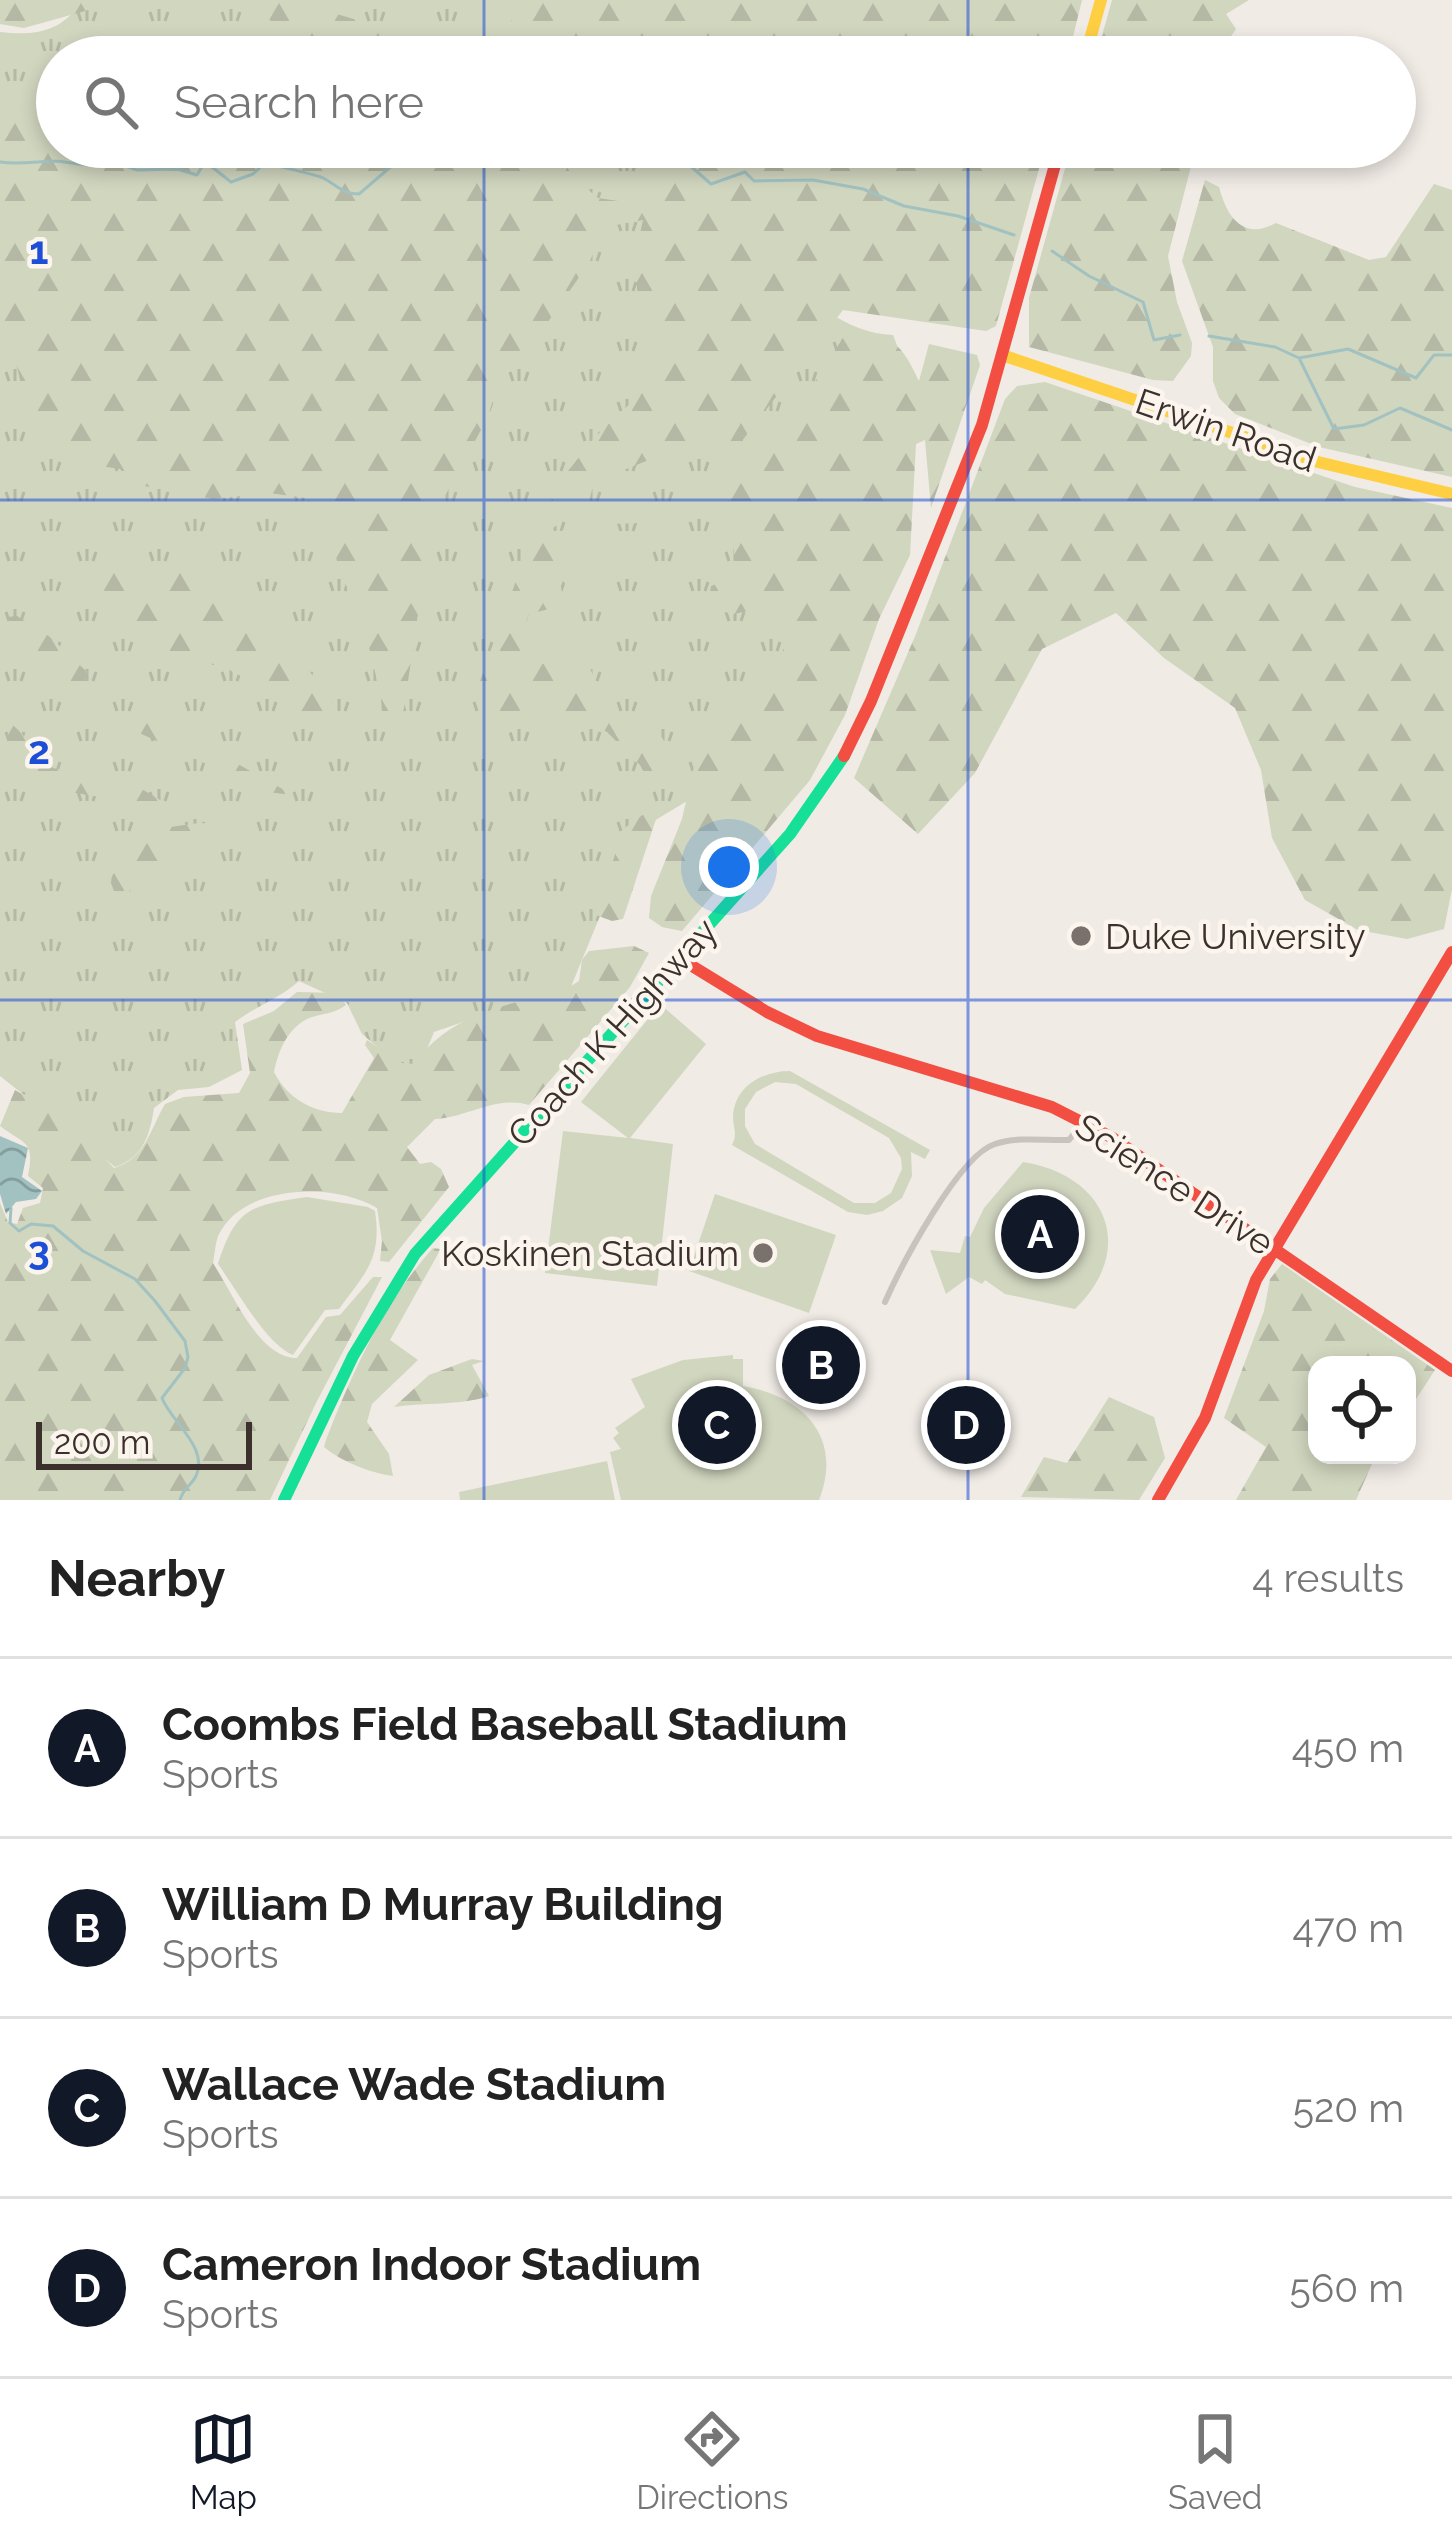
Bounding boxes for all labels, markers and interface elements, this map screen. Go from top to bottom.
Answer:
search box [36,36,1416,168]
icon: search [78,69,144,135]
text: Search here [174,76,424,129]
text: 1 [29,227,49,273]
street label: Erwin Road [1130,380,1322,480]
text: 2 [28,727,50,773]
your location [699,837,759,897]
street label: Coach K Highway [499,909,725,1155]
place label: Duke University [1105,915,1365,957]
marker: Duke University [1068,923,1094,949]
street label: Science Drive [1068,1104,1282,1264]
pin: A [1001,1189,1079,1279]
text: 3 [28,1227,50,1273]
place label: Koskinen Stadium [441,1232,739,1274]
marker: Koskinen Stadium [750,1240,776,1266]
pin: B [782,1320,860,1410]
map controls [1308,1356,1416,1464]
button: locate [1308,1356,1416,1464]
pin: C [678,1380,756,1470]
pin: D [927,1380,1005,1470]
scale bar [36,1416,252,1469]
text: 200 m [54,1423,150,1462]
text: Nearby [48,1548,225,1608]
text: 4 results [1252,1555,1404,1601]
text: Coombs Field Baseball Stadium [162,1698,848,1751]
text: A [74,1725,100,1771]
text: 450 m [1292,1725,1404,1771]
text: Sports [162,1751,279,1797]
text: William D Murray Building [162,1878,723,1931]
text: B [74,1905,100,1951]
text: 470 m [1293,1905,1404,1951]
text: Sports [162,1931,279,1977]
text: Wallace Wade Stadium [162,2058,666,2111]
text: C [74,2085,100,2131]
text: 520 m [1293,2085,1404,2131]
text: Sports [162,2111,279,2157]
text: Cameron Indoor Stadium [162,2238,701,2291]
text: D [73,2265,101,2311]
text: 560 m [1290,2265,1404,2311]
text: Sports [162,2291,279,2337]
tab: Map [190,2406,257,2517]
tab: Directions [636,2406,789,2517]
tab: Saved [1168,2406,1262,2517]

